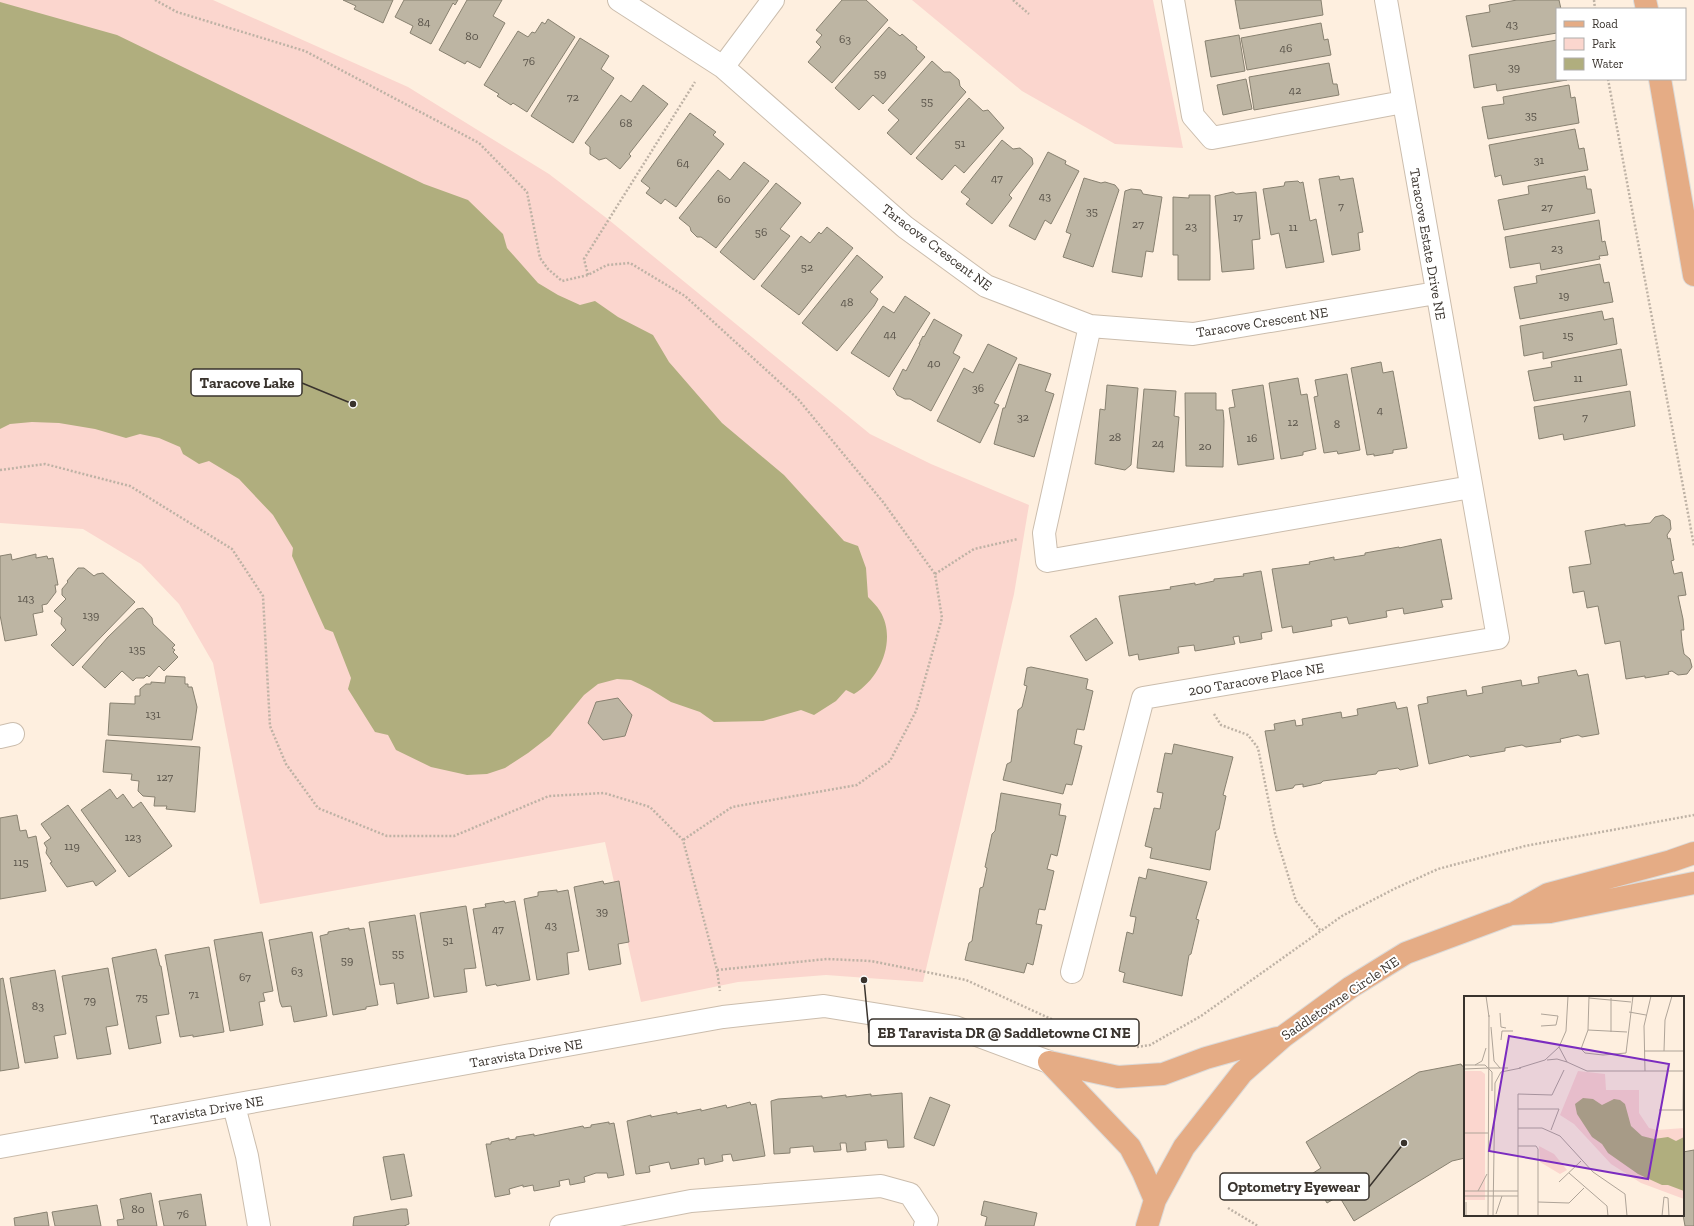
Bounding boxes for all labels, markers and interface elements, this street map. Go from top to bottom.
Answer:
legend [1556,8,1686,80]
house number: 84 [418,15,431,29]
house number: 43 [1506,17,1518,31]
text: Road [1592,17,1618,31]
house number: 80 [465,29,479,43]
house number: 63 [839,32,851,46]
text: Park [1592,37,1617,51]
house number: 46 [1280,41,1292,55]
house number: 76 [523,54,535,68]
text: Water [1592,57,1624,71]
house number: 39 [1508,60,1520,74]
house number: 59 [874,66,886,80]
house number: 42 [1289,83,1301,97]
house number: 72 [567,90,579,104]
house number: 55 [921,94,933,108]
house number: 35 [1525,108,1537,122]
house number: 68 [620,116,632,130]
house number: 51 [955,136,966,150]
house number: 31 [1534,153,1545,167]
house number: 64 [677,156,690,170]
street label: Taracove Estate Drive NE [1406,167,1449,321]
house number: 47 [991,171,1003,185]
house number: 43 [1039,189,1051,203]
house number: 60 [717,192,731,206]
house number: 7 [1338,199,1344,213]
street label: Taracove Crescent NE [878,200,995,294]
house number: 27 [1541,200,1553,214]
house number: 35 [1086,204,1098,218]
house number: 17 [1233,210,1243,224]
house number: 27 [1132,217,1144,231]
house number: 23 [1185,219,1197,233]
house number: 11 [1288,220,1298,234]
house number: 56 [755,225,767,239]
house number: 23 [1551,241,1563,255]
house number: 52 [801,260,813,274]
house number: 19 [1559,288,1570,302]
house number: 48 [841,295,853,309]
street label: Taracove Crescent NE [1195,304,1329,341]
house number: 44 [884,327,897,341]
house number: 15 [1563,328,1573,342]
house number: 40 [927,356,941,370]
callout: Taracove Lake [191,369,302,396]
house number: 11 [1573,371,1583,385]
text: Taracove Lake [199,374,295,392]
house number: 36 [972,381,984,395]
house number: 4 [1377,403,1384,417]
house number: 32 [1017,410,1029,424]
house number: 7 [1582,410,1588,424]
house number: 12 [1288,415,1298,429]
house number: 8 [1334,417,1340,431]
house number: 28 [1109,430,1121,444]
house number: 16 [1247,431,1258,445]
house number: 24 [1152,436,1165,450]
house number: 20 [1198,439,1212,453]
house number: 143 [18,591,35,605]
house number: 139 [83,608,99,622]
house number: 135 [129,642,145,656]
street label: 200 Taracove Place NE [1187,659,1325,700]
house number: 131 [145,707,161,721]
house number: 127 [157,770,174,784]
house number: 123 [125,830,141,844]
house number: 119 [64,839,80,853]
house number: 115 [13,855,29,869]
house number: 39 [596,904,608,918]
house number: 43 [545,918,557,932]
house number: 47 [492,922,504,936]
house number: 51 [443,933,454,947]
house number: 55 [392,946,404,960]
house number: 59 [341,953,353,967]
street label: Saddletowne Circle NE [1278,953,1402,1044]
house number: 63 [291,964,303,978]
house number: 67 [239,970,251,984]
house number: 71 [189,987,200,1001]
house number: 75 [136,990,148,1004]
house number: 79 [84,993,96,1007]
inset map [1464,996,1684,1216]
house number: 83 [32,999,44,1013]
callout: EB Taravista DR @ Saddletowne CI NE [869,1019,1139,1046]
text: EB Taravista DR @ Saddletowne CI NE [877,1024,1131,1042]
street label: Taravista Drive NE [468,1035,584,1072]
street label: Taravista Drive NE [149,1092,265,1129]
callout: Optometry Eyewear [1220,1173,1369,1200]
text: Optometry Eyewear [1228,1178,1361,1196]
house number: 80 [131,1202,145,1216]
house number: 76 [177,1207,189,1221]

